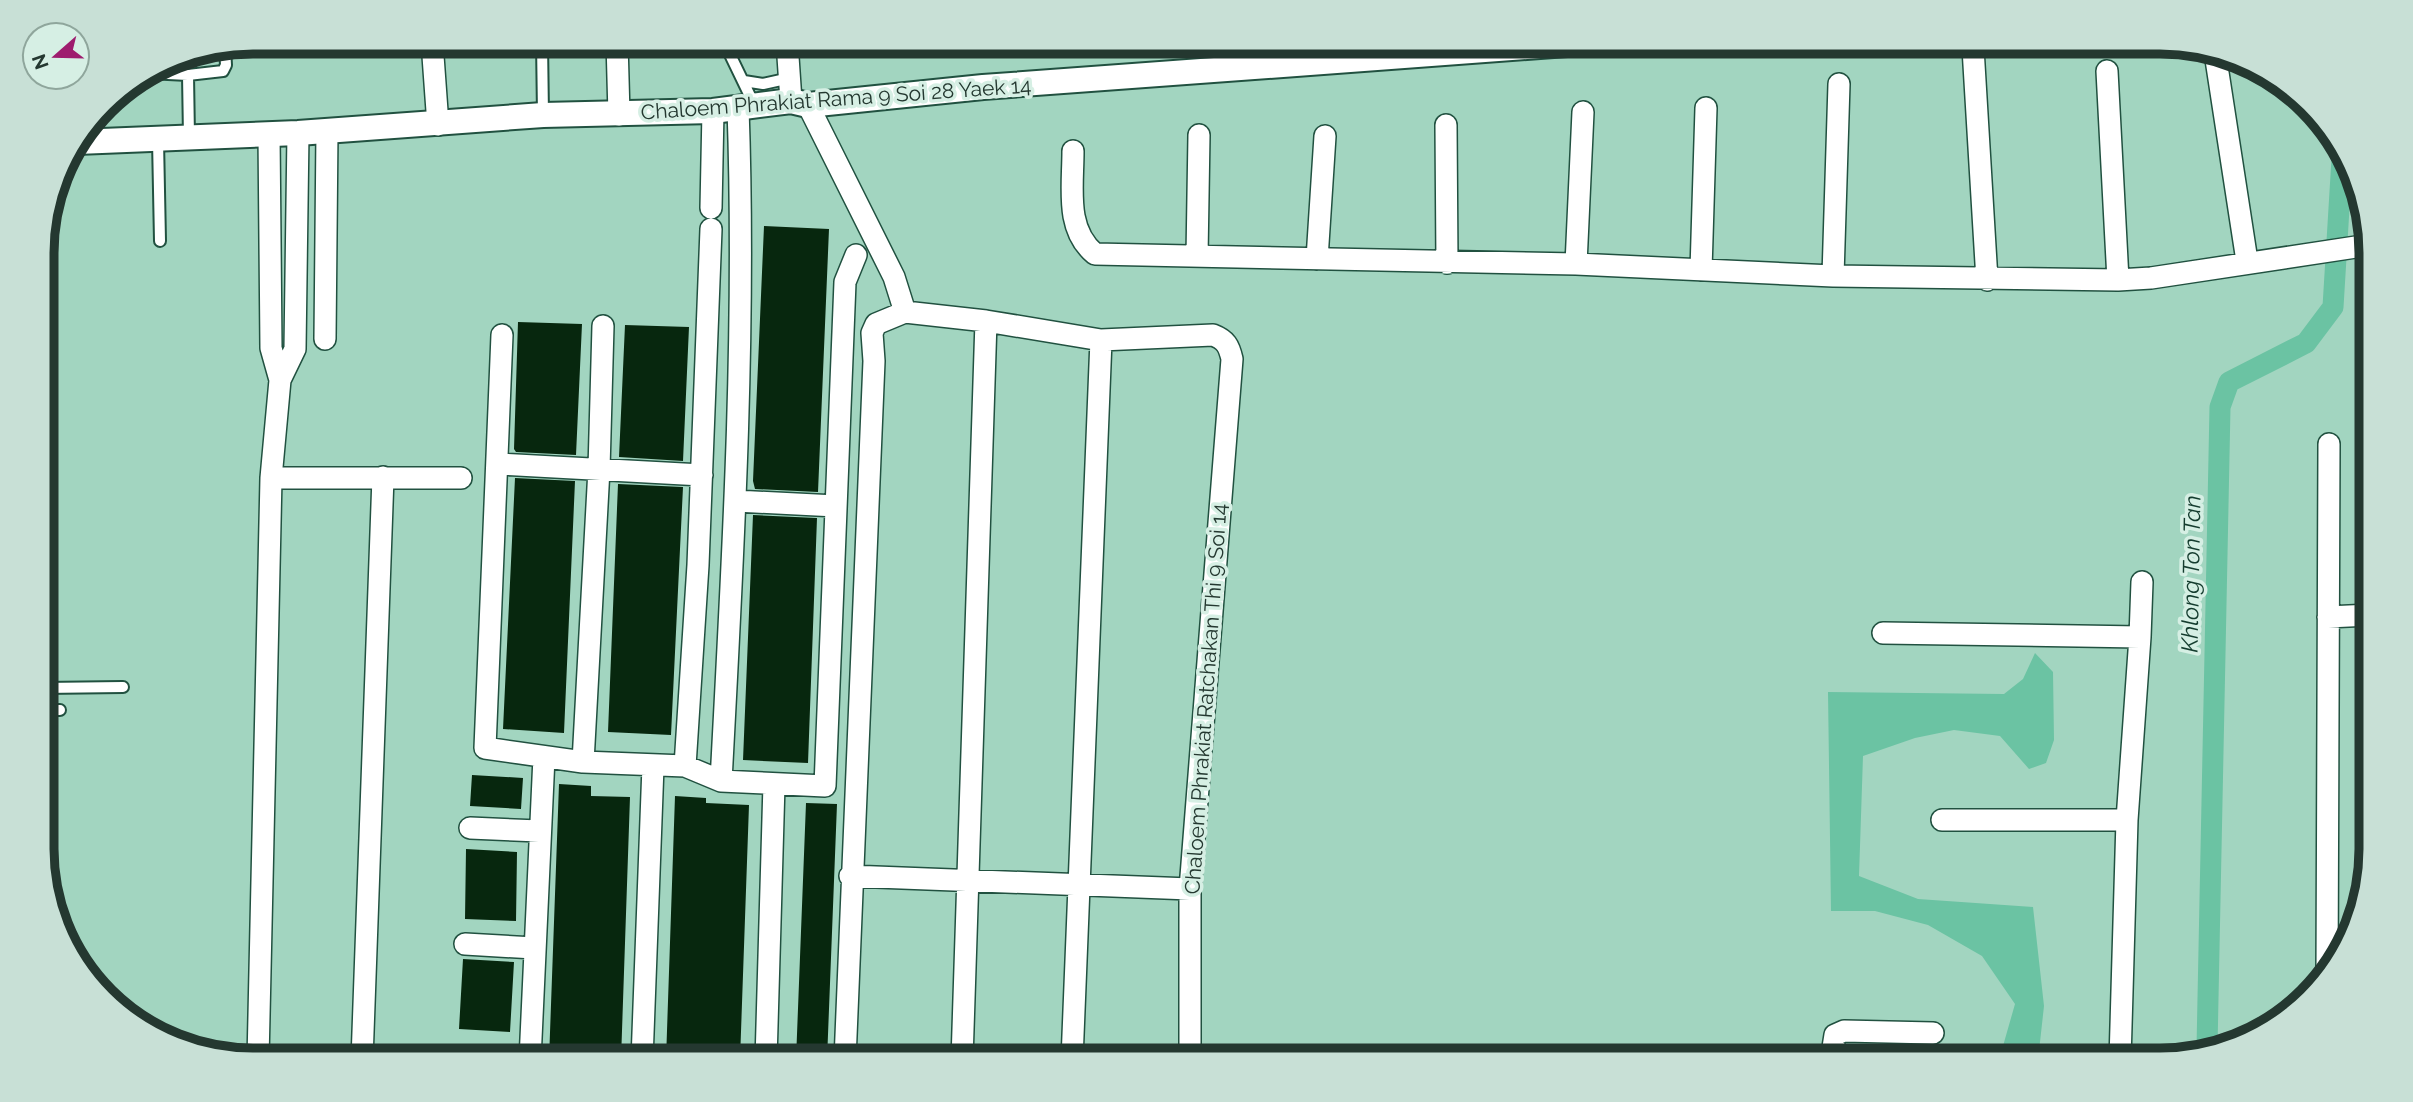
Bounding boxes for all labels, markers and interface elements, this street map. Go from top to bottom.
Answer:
north arrow [21,21,91,91]
text: N [27,51,53,72]
street label: Chaloem Phrakiat Rama 9 Soi 28 Yaek 14 [640,72,1032,125]
water label: Khlong Ton Tan [2176,495,2205,653]
street label: Chaloem Phrakiat Ratchakan Thi 9 Soi 14 [1179,503,1232,895]

